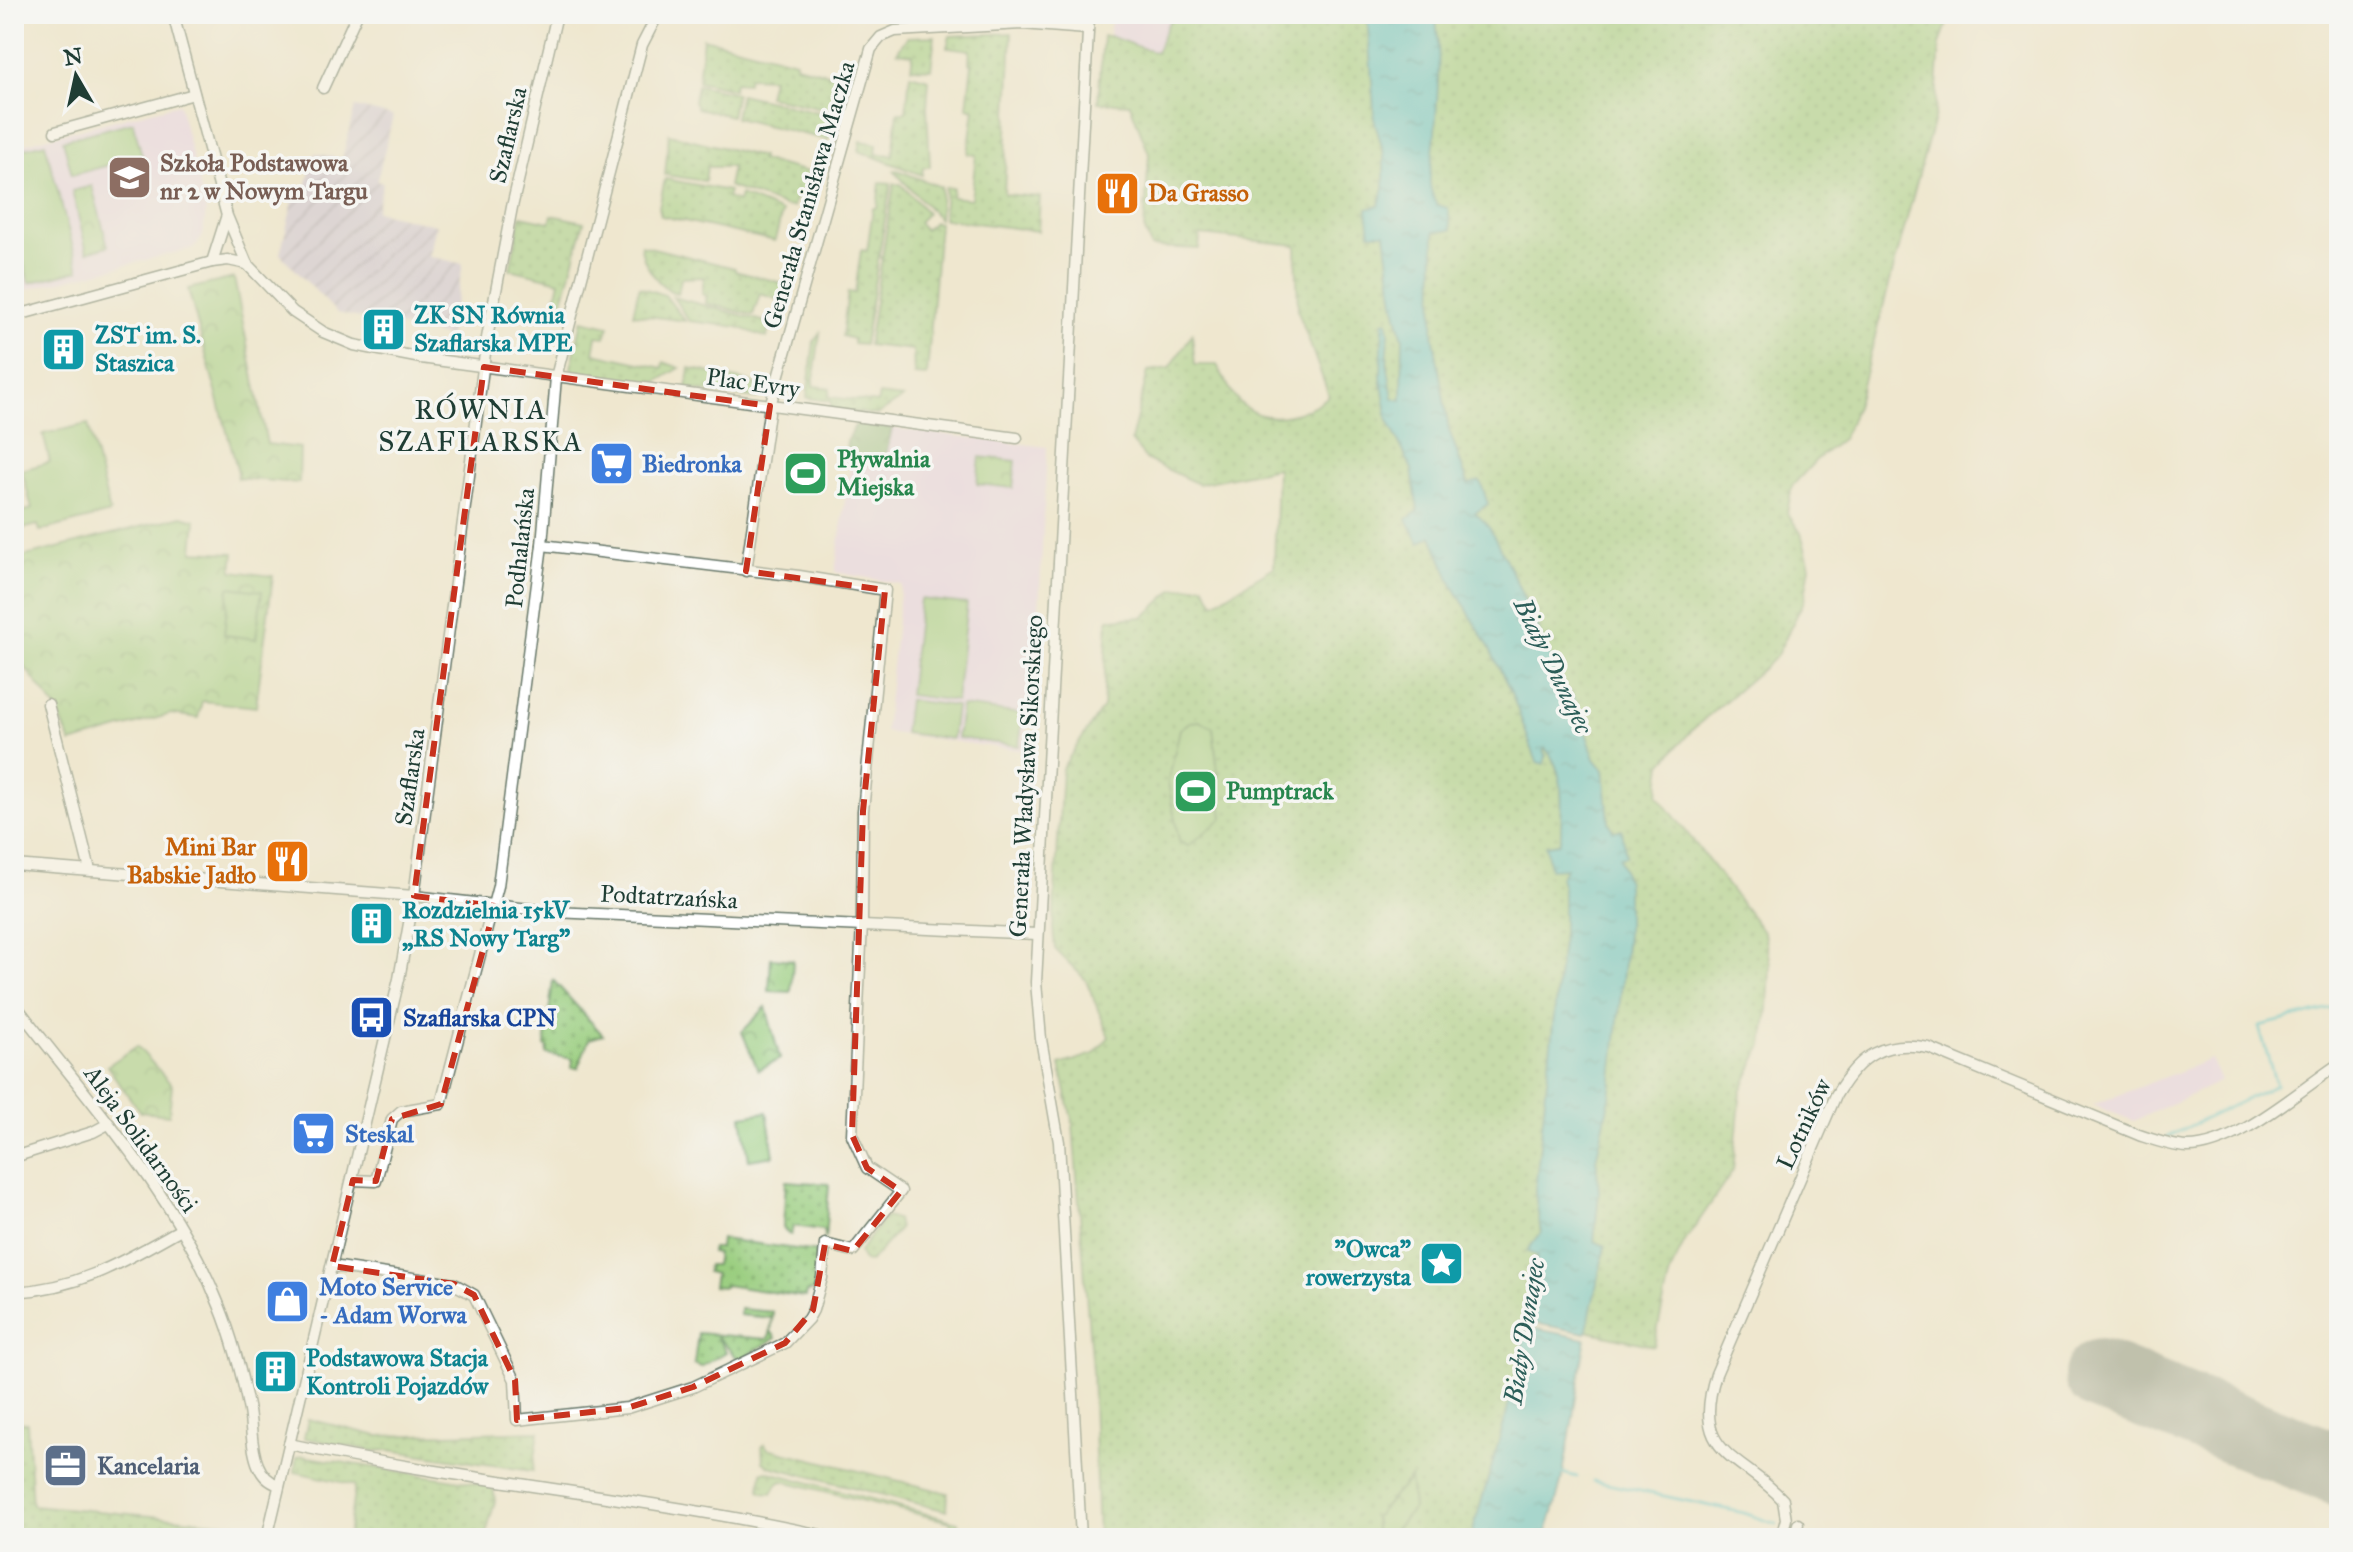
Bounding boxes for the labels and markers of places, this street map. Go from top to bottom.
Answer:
place label: Szkoła Podstawowa nr 2 w Nowym Targu [160,148,368,206]
school or university icon: Szkoła Podstawowa nr 2 w Nowym Targu [105,153,153,201]
restaurant icon: Da Grasso [1093,169,1141,217]
place label: Da Grasso [1148,178,1249,208]
place label: ZK SN Równia Szaflarska MPE [414,300,573,358]
building icon: ZK SN Równia Szaflarska MPE [359,305,407,353]
place label: ZST im. S. Staszica [95,320,201,378]
building icon: ZST im. S. Staszica [40,325,88,373]
supermarket icon: Biedronka [587,440,635,488]
place label: Pływalnia Miejska [837,444,931,502]
place label: Biedronka [642,449,743,479]
sports icon: Pływalnia Miejska [782,449,830,497]
sports icon: Pumptrack [1171,767,1219,815]
place label: Pumptrack [1226,776,1334,806]
place label: Mini Bar Babskie Jadło [127,832,257,890]
restaurant icon: Mini Bar Babskie Jadło [263,837,311,885]
place label: Rozdzielnia 15kV „RS Nowy Targ” [402,895,570,953]
building icon: Rozdzielnia 15kV „RS Nowy Targ” [347,900,395,948]
bus stop icon: Szaflarska CPN [348,994,396,1042]
place label: Szaflarska CPN [403,1003,557,1033]
supermarket icon: Steskal [290,1110,338,1158]
place label: Steskal [345,1119,414,1149]
place label: "Owca" rowerzysta [1305,1234,1412,1292]
place icon: "Owca" rowerzysta [1418,1239,1466,1287]
place label: Moto Service - Adam Worwa [319,1272,467,1330]
shop icon: Moto Service - Adam Worwa [264,1277,312,1325]
place label: Podstawowa Stacja Kontroli Pojazdów [306,1343,489,1401]
building icon: Podstawowa Stacja Kontroli Pojazdów [251,1348,299,1396]
office icon: Kancelaria [42,1442,90,1490]
place label: Kancelaria [97,1451,200,1481]

